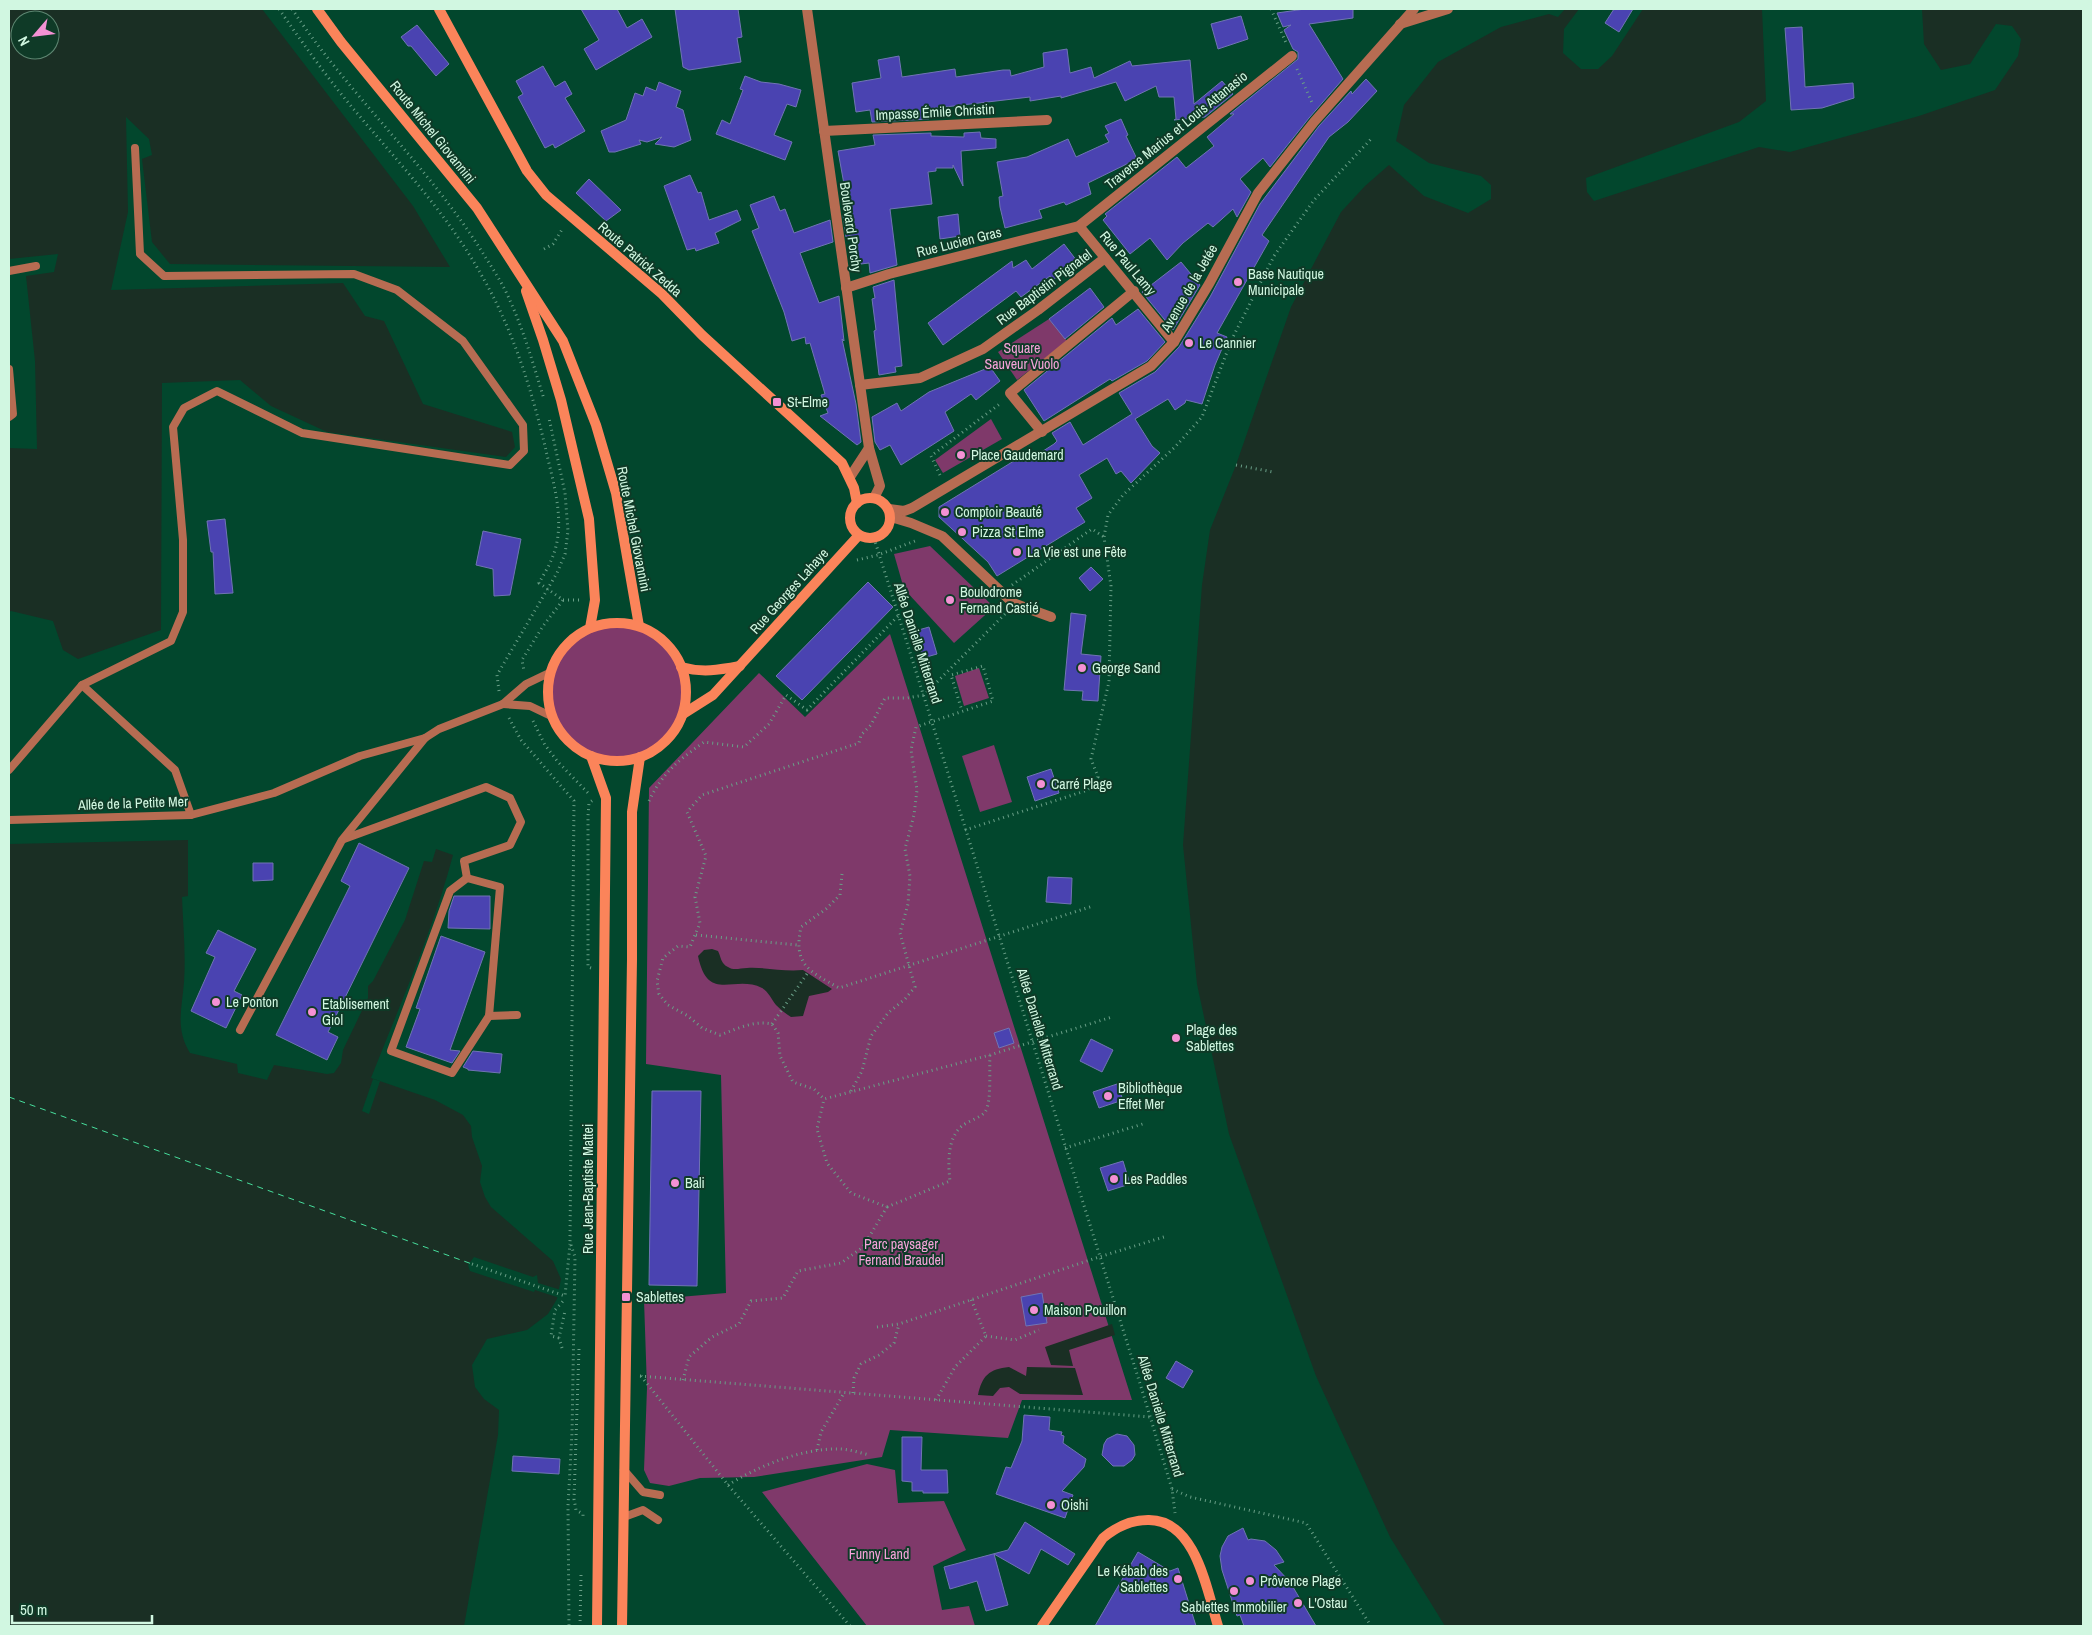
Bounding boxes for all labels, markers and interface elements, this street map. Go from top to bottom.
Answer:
north arrow [10,10,60,60]
text: N [14,33,33,49]
street label: Traverse Marius et Louis Attanasio [1101,67,1251,193]
street label: Route Michel Giovannini [386,77,480,187]
street label: Impasse Émile Christin [875,100,995,124]
street label: Boulevard Porchy [836,181,866,273]
street label: Route Patrick Zedda [594,218,686,301]
street label: Rue Lucien Gras [915,223,1004,261]
street label: Rue Paul Lamy [1096,227,1160,299]
street label: Avenue de la Jetée [1156,241,1221,336]
street label: Rue Baptistin Pignatel [993,245,1095,329]
place label: Base Nautique Municipale [1248,265,1324,299]
marker: Base Nautique Municipale [1232,276,1244,288]
place label: Le Cannier [1199,334,1256,352]
marker: Le Cannier [1183,337,1195,349]
park label: Square Sauveur Vuolo [985,339,1059,373]
place label: St-Elme [787,393,828,411]
marker: St-Elme [771,396,783,408]
place label: Place Gaudemard [971,446,1064,464]
marker: Place Gaudemard [955,449,967,461]
street label: Route Michel Giovannini [613,465,655,593]
place label: Comptoir Beauté [955,503,1042,521]
marker: Comptoir Beauté [939,506,951,518]
place label: Pizza St Elme [972,523,1044,541]
marker: Pizza St Elme [956,526,968,538]
place label: La Vie est une Fête [1027,543,1126,561]
street label: Rue Georges Lahaye [746,544,832,638]
marker: La Vie est une Fête [1011,546,1023,558]
street label: Allée Danielle Mitterrand [890,579,946,706]
place label: Boulodrome Fernand Castié [960,583,1039,617]
marker: Boulodrome Fernand Castié [944,594,956,606]
place label: George Sand [1092,659,1160,677]
marker: George Sand [1076,662,1088,674]
place label: Carré Plage [1051,775,1112,793]
marker: Carré Plage [1035,778,1047,790]
street label: Allée de la Petite Mer [77,792,188,814]
street label: Allée Danielle Mitterrand [1013,965,1067,1092]
place label: Le Ponton [226,993,278,1011]
place label: Etablisement Giol [322,995,389,1029]
marker: Le Ponton [210,996,222,1008]
marker: Etablisement Giol [306,1006,318,1018]
place label: Plage des Sablettes [1186,1021,1237,1055]
marker: Plage des Sablettes [1170,1032,1182,1044]
place label: Bibliothèque Effet Mer [1118,1079,1182,1113]
marker: Bibliothèque Effet Mer [1102,1090,1114,1102]
street label: Rue Jean-Baptiste Mattei [579,1124,597,1254]
place label: Les Paddles [1124,1170,1187,1188]
marker: Les Paddles [1108,1173,1120,1185]
place label: Bali [685,1174,705,1192]
marker: Bali [669,1177,681,1189]
park label: Parc paysager Fernand Braudel [859,1235,943,1269]
place label: Sablettes [636,1288,684,1306]
marker: Sablettes [620,1291,632,1303]
place label: Maison Pouillon [1044,1301,1126,1319]
marker: Maison Pouillon [1028,1304,1040,1316]
street label: Allée Danielle Mitterrand [1134,1352,1188,1479]
place label: Oishi [1061,1496,1088,1514]
marker: Oishi [1045,1499,1057,1511]
park label: Funny Land [849,1545,909,1563]
place label: Le Kébab des Sablettes [1097,1562,1168,1596]
place label: Prôvence Plage [1260,1572,1341,1590]
marker: Le Kébab des Sablettes [1172,1573,1184,1585]
marker: Prôvence Plage [1244,1575,1256,1587]
marker: Sablettes Immobilier [1228,1585,1240,1597]
scale bar [12,1592,152,1624]
place label: L'Ostau [1308,1594,1347,1612]
marker: L'Ostau [1292,1597,1304,1609]
place label: Sablettes Immobilier [1181,1598,1287,1616]
text: 50 m [20,1599,47,1620]

